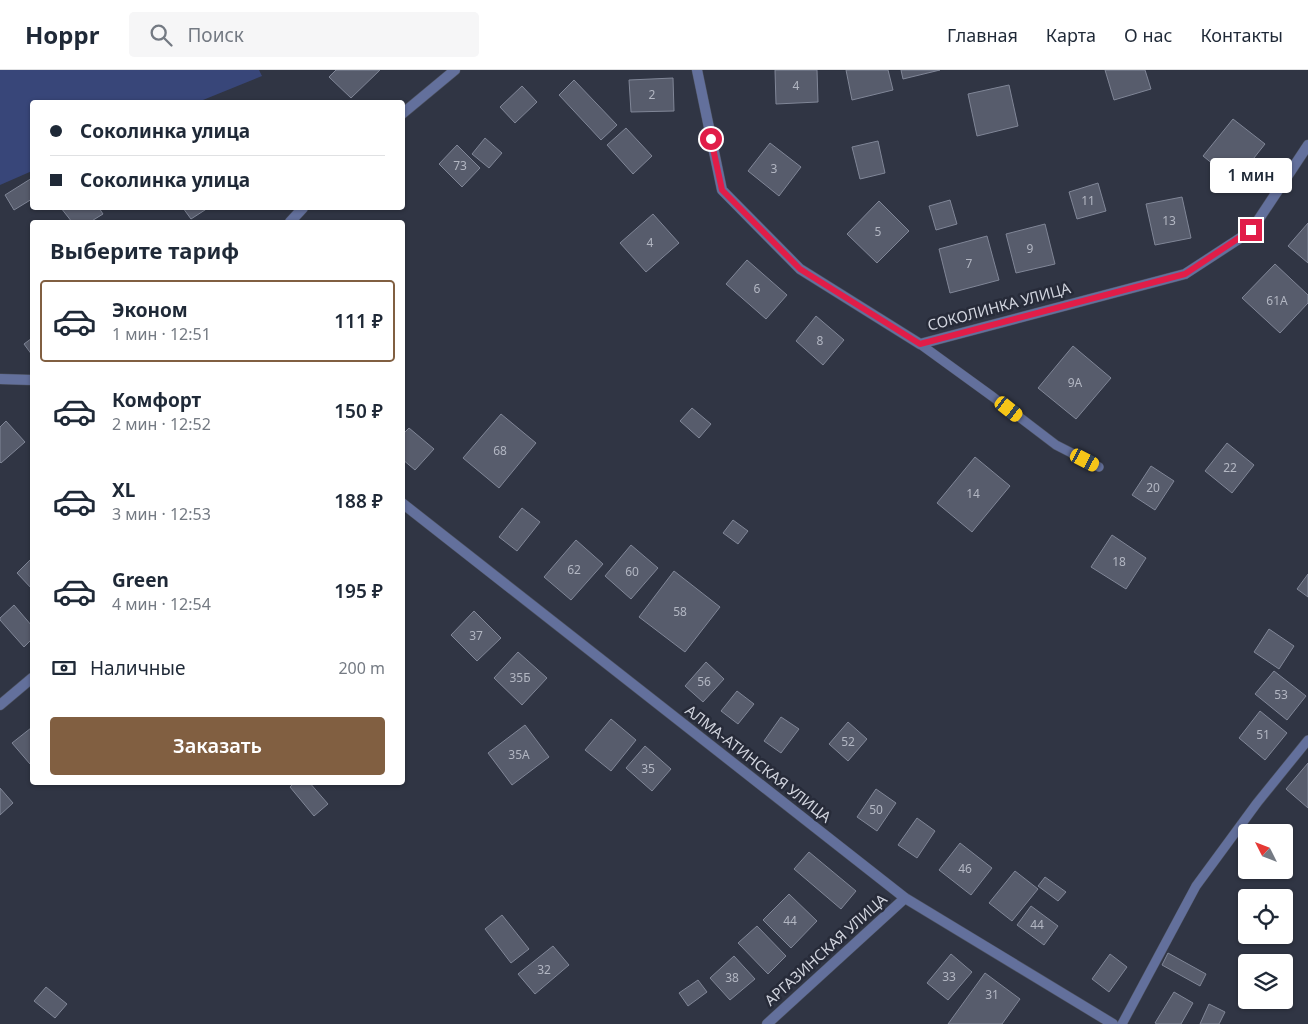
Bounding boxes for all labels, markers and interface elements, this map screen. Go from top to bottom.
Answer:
search box [129,12,479,57]
text: Hoppr [25,18,99,51]
icon: search [147,21,175,49]
text: Поиск [187,22,244,48]
text: Главная [947,23,1018,47]
text: Карта [1046,23,1096,47]
text: О нас [1124,23,1172,47]
text: Контакты [1200,23,1283,47]
house number: 4 [793,77,800,94]
house number: 2 [649,86,656,103]
text: Соколинка улица [80,118,250,144]
route start [700,128,722,150]
house number: 73 [453,157,467,174]
callout: 1 мин [1210,158,1292,192]
house number: 3 [771,160,778,177]
text: 1 мин [1228,164,1275,186]
text: Соколинка улица [80,167,250,193]
house number: 11 [1081,192,1095,209]
house number: 13 [1162,212,1176,229]
route end [1240,219,1262,241]
house number: 5 [875,223,882,240]
house number: 4 [647,234,654,251]
text: Выберите тариф [50,235,239,265]
house number: 9 [1027,240,1034,257]
house number: 7 [966,255,973,272]
street label: СОКОЛИНКА УЛИЦА [925,277,1073,335]
house number: 6 [754,280,761,297]
house number: 61А [1266,292,1288,309]
text: Эконом [112,297,188,323]
icon: car [52,299,97,344]
text: 111 ₽ [334,308,383,334]
text: 1 мин · 12:51 [112,323,211,345]
house number: 8 [817,332,824,349]
house number: 9А [1068,374,1083,391]
text: Комфорт [112,387,201,413]
icon: car [52,389,97,434]
car [992,394,1025,424]
text: 150 ₽ [334,398,383,424]
text: 2 мин · 12:52 [112,413,211,435]
house number: 68 [493,442,507,459]
car [1068,447,1101,473]
house number: 22 [1223,459,1237,476]
text: XL [112,477,135,503]
icon: car [52,479,97,524]
house number: 20 [1146,479,1160,496]
house number: 14 [966,485,980,502]
text: 188 ₽ [334,488,383,514]
text: 3 мин · 12:53 [112,503,211,525]
house number: 18 [1112,553,1126,570]
house number: 62 [567,561,581,578]
house number: 60 [625,563,639,580]
text: Green [112,567,169,593]
icon: car [52,569,97,614]
text: 195 ₽ [334,578,383,604]
text: 4 мин · 12:54 [112,593,211,615]
house number: 58 [673,603,687,620]
house number: 37 [469,627,483,644]
icon: cash [50,654,78,682]
text: Наличные [90,655,185,681]
text: 200 m [338,657,385,679]
house number: 35Б [509,669,531,686]
house number: 56 [697,673,711,690]
house number: 53 [1274,686,1288,703]
street label: АЛМА-АТИНСКАЯ УЛИЦА [682,700,836,827]
button: Заказать [50,717,385,775]
house number: 51 [1256,726,1270,743]
house number: 52 [841,733,855,750]
house number: 35А [508,746,530,763]
house number: 35 [641,760,655,777]
house number: 50 [869,801,883,818]
north arrow [1238,824,1292,879]
map controls [1238,824,1293,1009]
house number: 46 [958,860,972,877]
street label: АРГАЗИНСКАЯ УЛИЦА [760,889,891,1010]
button: locate [1238,889,1293,944]
house number: 44 [783,912,797,929]
house number: 44 [1030,916,1044,933]
button: layers [1238,954,1293,1009]
house number: 32 [537,961,551,978]
house number: 33 [942,968,956,985]
house number: 38 [725,969,739,986]
house number: 31 [985,986,999,1003]

